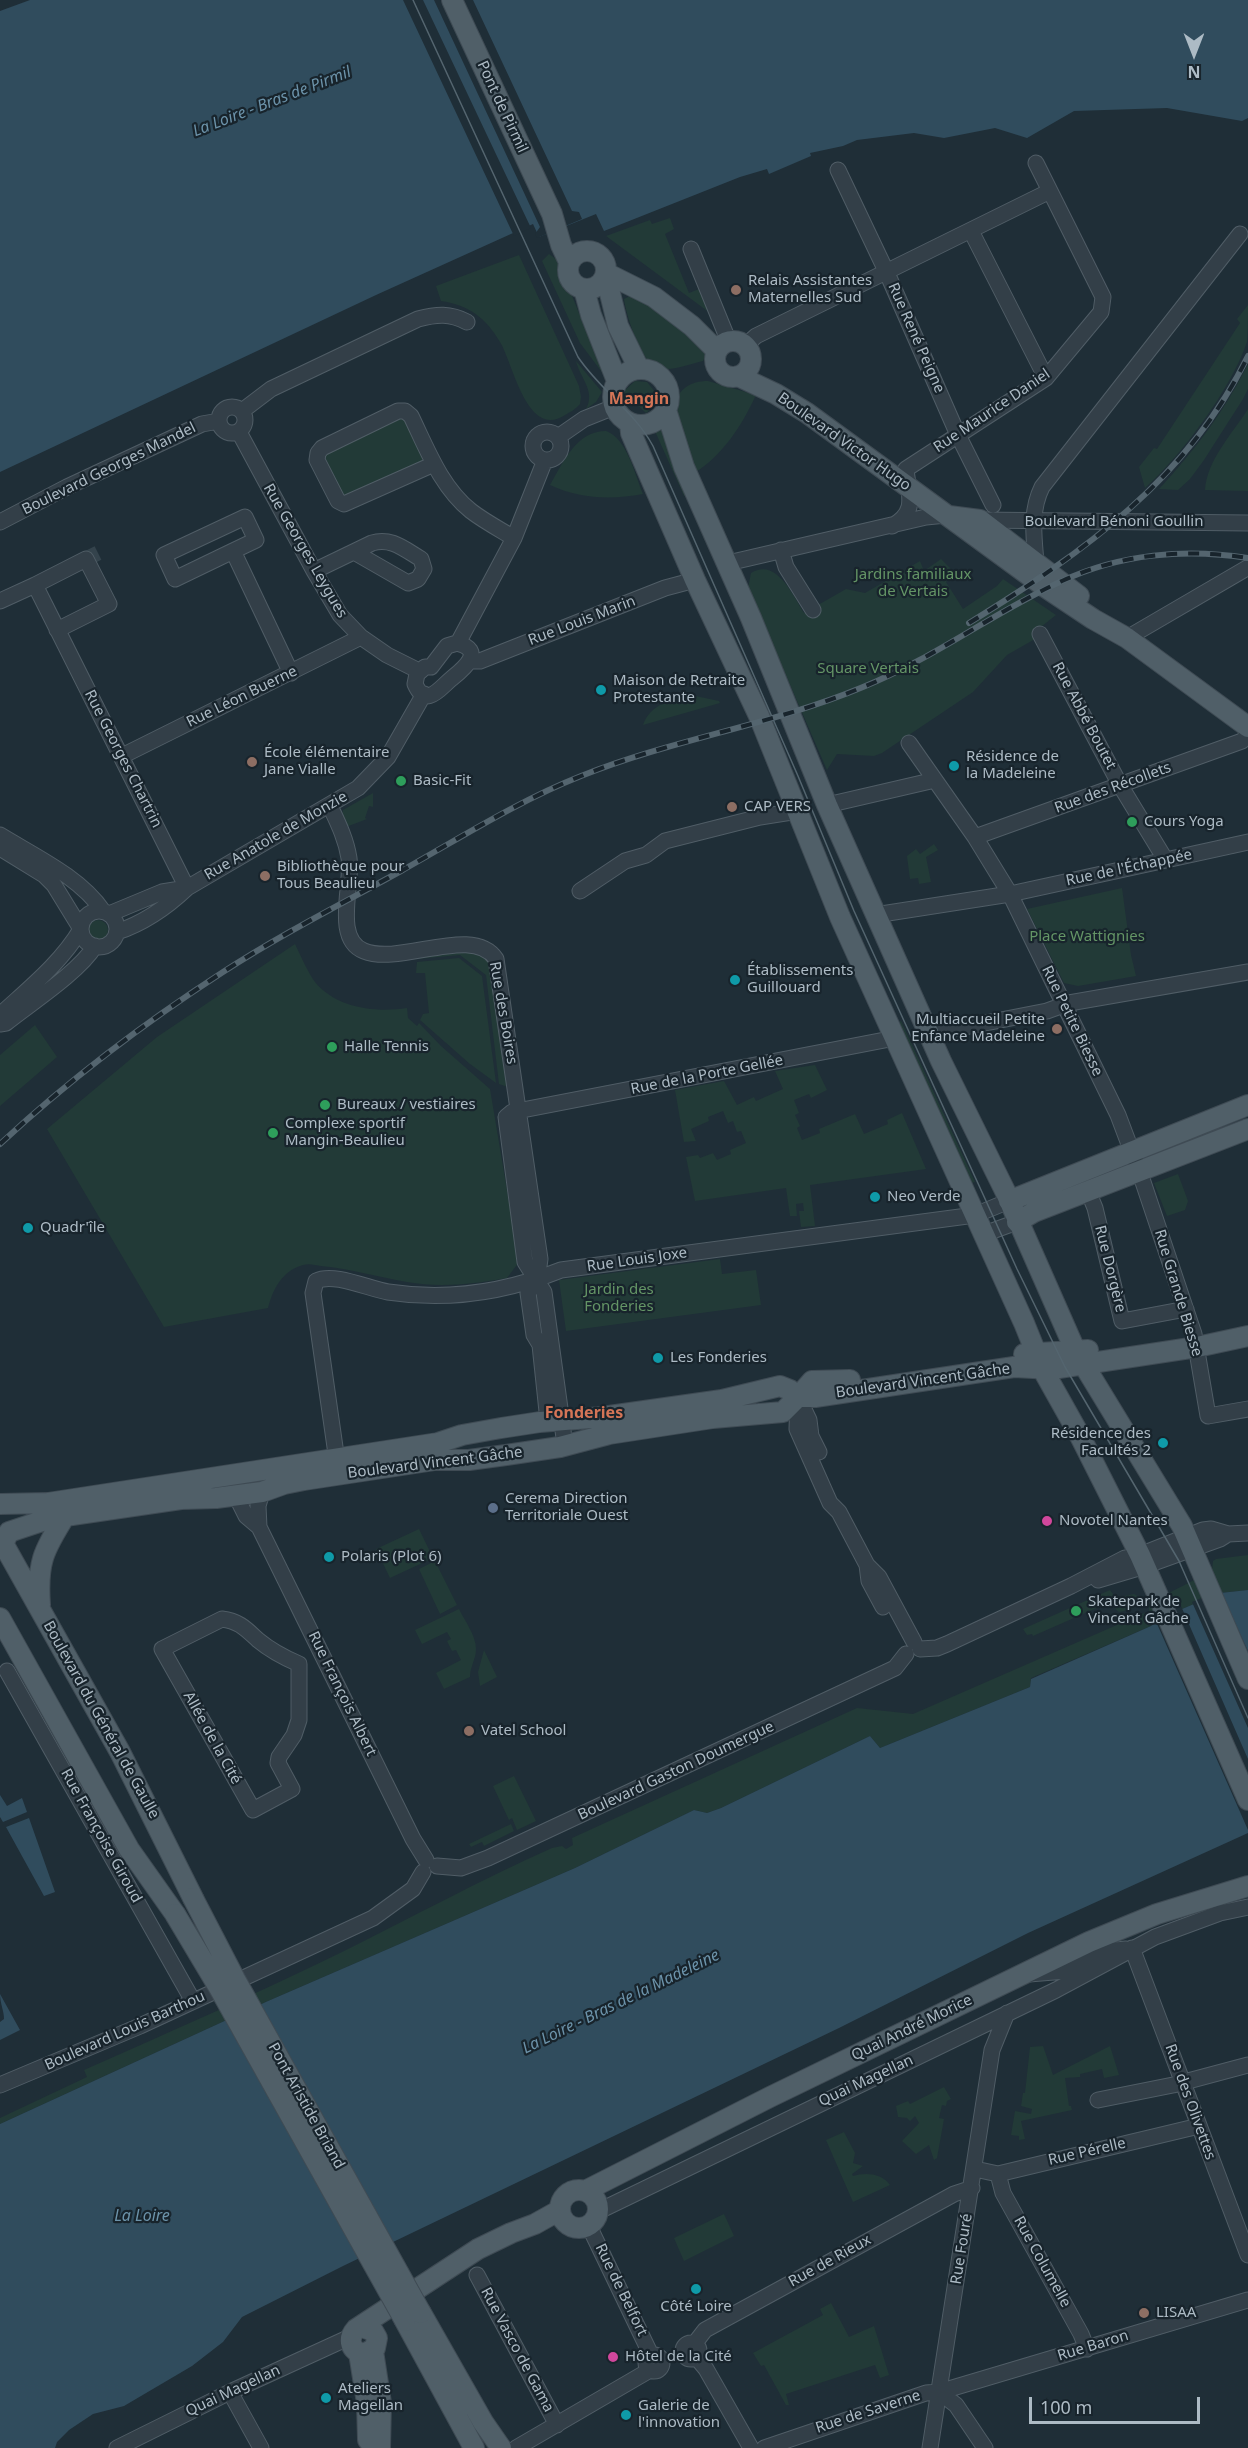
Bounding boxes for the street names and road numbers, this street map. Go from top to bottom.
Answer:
street label: Pont de Pirmil [473,58,531,156]
street label: Rue René Peigne [884,280,948,396]
street label: Rue Maurice Daniel [930,365,1054,457]
street label: Boulevard Victor Hugo [774,389,914,495]
street label: Boulevard Georges Mandel [19,419,199,519]
street label: Rue Georges Leygues [259,481,351,621]
street label: Boulevard Bénoni Goullin [1025,513,1203,531]
street label: Rue Louis Marin [526,592,638,650]
street label: Rue Abbé Boutet [1048,659,1120,773]
street label: Rue Léon Buerne [184,662,300,732]
street label: Rue Georges Chartrin [80,687,166,831]
street label: Rue des Récollets [1052,759,1174,817]
street label: Rue Anatole de Monzie [201,788,351,884]
street label: Rue de l'Échappée [1064,846,1194,890]
street label: Rue des Boires [485,960,521,1066]
street label: Rue Petite Biesse [1038,963,1106,1079]
street label: Rue de la Porte Gellée [629,1051,785,1099]
street label: Rue Dorgère [1090,1224,1130,1314]
street label: Rue Grande Biesse [1150,1227,1206,1359]
street label: Rue Louis Joxe [586,1244,688,1276]
street label: Boulevard Vincent Gâche [835,1360,1011,1402]
street label: Boulevard Vincent Gâche [347,1443,523,1483]
street label: Boulevard du Général de Gaulle [39,1618,163,1822]
street label: Rue François Albert [304,1629,380,1759]
street label: Allée de la Cité [179,1689,245,1787]
street label: Boulevard Gaston Doumergue [575,1718,777,1824]
street label: Rue Françoise Giroud [57,1766,145,1906]
street label: Boulevard Louis Barthou [42,1987,208,2075]
street label: Quai André Morice [849,1991,975,2065]
street label: Pont Aristide Briand [264,2040,348,2172]
street label: Rue des Olivettes [1161,2042,1219,2162]
street label: Quai Magellan [816,2051,916,2111]
street label: Rue Pérelle [1046,2134,1128,2170]
street label: Rue Fouré [948,2212,976,2286]
street label: Rue Columelle [1010,2213,1074,2311]
street label: Rue de Rieux [786,2231,874,2291]
street label: Rue de Belfort [591,2241,651,2339]
street label: Rue Vasco de Gama [476,2285,558,2415]
street label: Rue Baron [1055,2327,1131,2365]
street label: Quai Magellan [183,2361,283,2421]
street label: Rue de Saverne [813,2387,923,2437]

